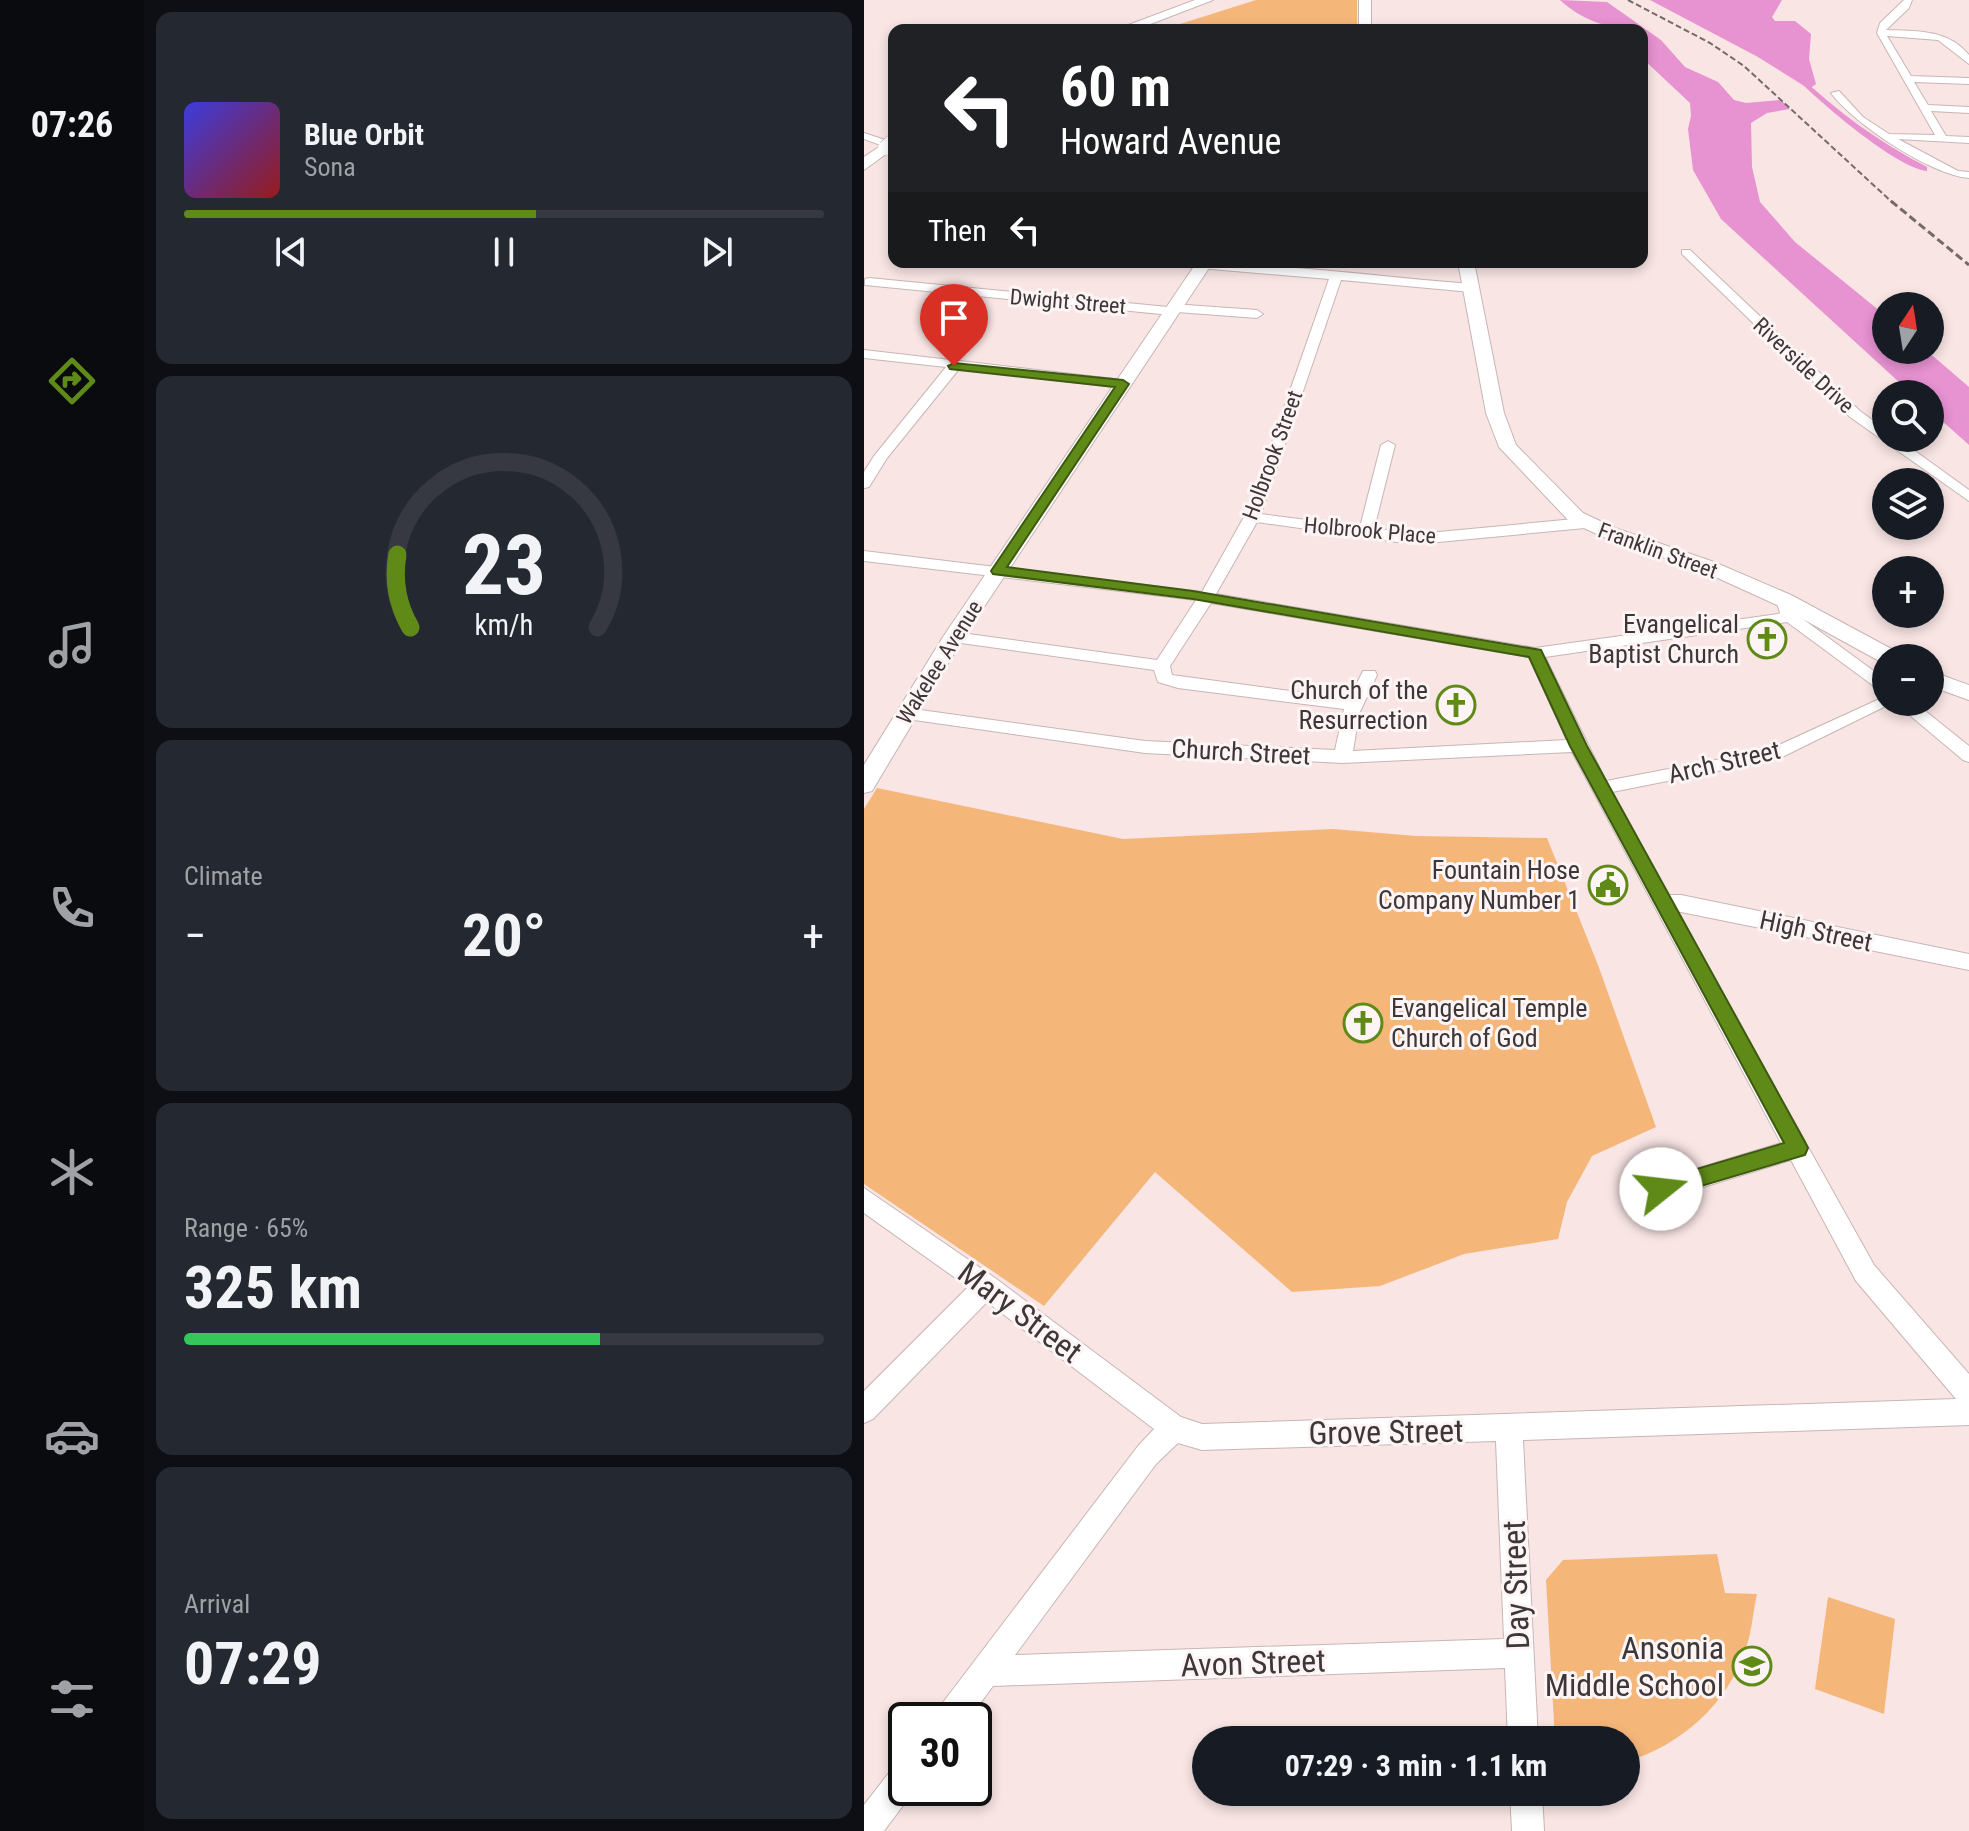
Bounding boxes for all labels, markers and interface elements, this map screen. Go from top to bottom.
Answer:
text: 60 m [1060,54,1171,120]
icon: left [928,56,1032,160]
text: 07:26 [31,104,113,146]
text: Blue Orbit [304,117,424,152]
text: Howard Avenue [1060,121,1281,163]
text: Sona [304,152,356,182]
icon: left [1003,208,1047,252]
text: Then [928,213,987,248]
icon: previous [269,230,313,274]
icon: pause [482,230,526,274]
icon: next [695,230,739,274]
pin [920,284,988,366]
street label: Dwight Street [1009,284,1127,319]
north arrow [1872,292,1944,364]
map controls [1872,292,1944,716]
icon: arrive [932,296,976,340]
street label: Riverside Drive [1748,312,1859,418]
icon: directions [44,353,100,409]
button: search [1872,380,1944,452]
street label: Holbrook Street [1238,387,1307,523]
button: layers [1872,468,1944,540]
street label: Holbrook Place [1303,512,1437,549]
text: 23 [462,516,546,613]
street label: Franklin Street [1595,517,1721,584]
button: + [1872,556,1944,628]
street label: Wakelee Avenue [891,596,987,729]
text: km/h [475,608,533,642]
place label: Evangelical Baptist Church [1588,609,1739,669]
icon: music [44,617,100,673]
church icon: Evangelical Baptist Church [1746,618,1788,660]
button: − [1872,644,1944,716]
place label: Church of the Resurrection [1290,675,1428,735]
church icon: Church of the Resurrection [1435,684,1477,726]
street label: Church Street [1171,733,1311,771]
street label: Arch Street [1665,735,1783,789]
place label: Fountain Hose Company Number 1 [1378,855,1580,915]
text: Climate [184,861,263,891]
public building icon: Fountain Hose Company Number 1 [1587,864,1629,906]
icon: phone [44,880,100,936]
text: 20° [462,900,546,971]
street label: High Street [1757,904,1875,958]
text: − [184,910,206,962]
text: + [802,910,824,962]
place label: Evangelical Temple Church of God [1391,993,1587,1053]
church icon: Evangelical Temple Church of God [1342,1002,1384,1044]
icon: climate [44,1144,100,1200]
position arrow [1619,1147,1703,1231]
text: Range · 65% [184,1213,308,1243]
text: 325 km [184,1252,362,1323]
street label: Mary Street [951,1253,1089,1371]
icon: car [44,1408,100,1464]
street label: Grove Street [1308,1412,1464,1452]
street label: Day Street [1495,1520,1537,1650]
text: Arrival [184,1589,250,1619]
text: 07:29 [184,1628,322,1699]
place label: Ansonia Middle School [1545,1629,1724,1704]
street label: Avon Street [1180,1641,1326,1685]
school or university icon: Ansonia Middle School [1731,1645,1773,1687]
icon: filters [44,1671,100,1727]
speed limit sign: 30 [888,1702,992,1806]
text: 07:29 · 3 min · 1.1 km [1285,1748,1547,1783]

